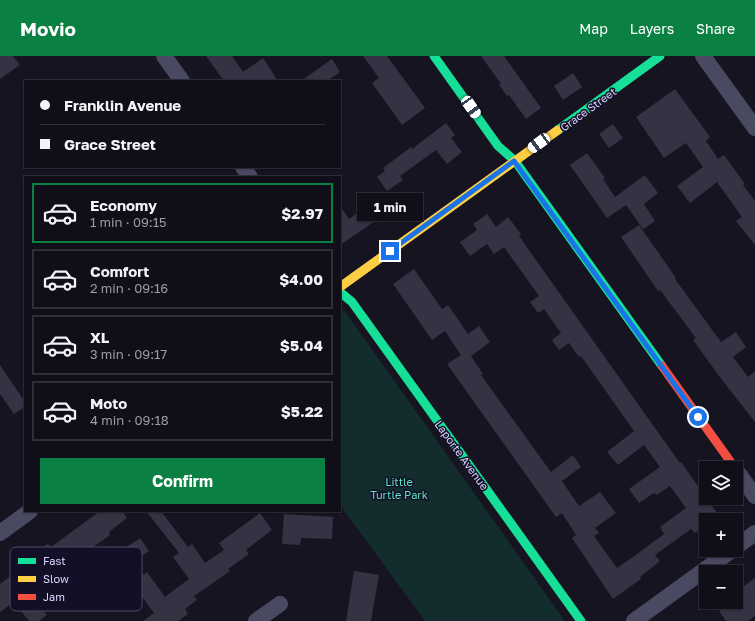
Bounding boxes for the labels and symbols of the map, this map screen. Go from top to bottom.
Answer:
street label: Grace Street [558,84,618,134]
car [459,94,483,120]
car [526,131,552,155]
callout: 1 min [357,193,423,221]
route end [381,242,399,260]
route start [689,408,707,426]
street label: Laporte Avenue [432,418,492,492]
park label: Little Turtle Park [370,475,428,501]
legend [10,547,142,611]
text: Fast [43,554,66,567]
text: Slow [43,572,69,585]
text: Jam [43,590,65,603]

